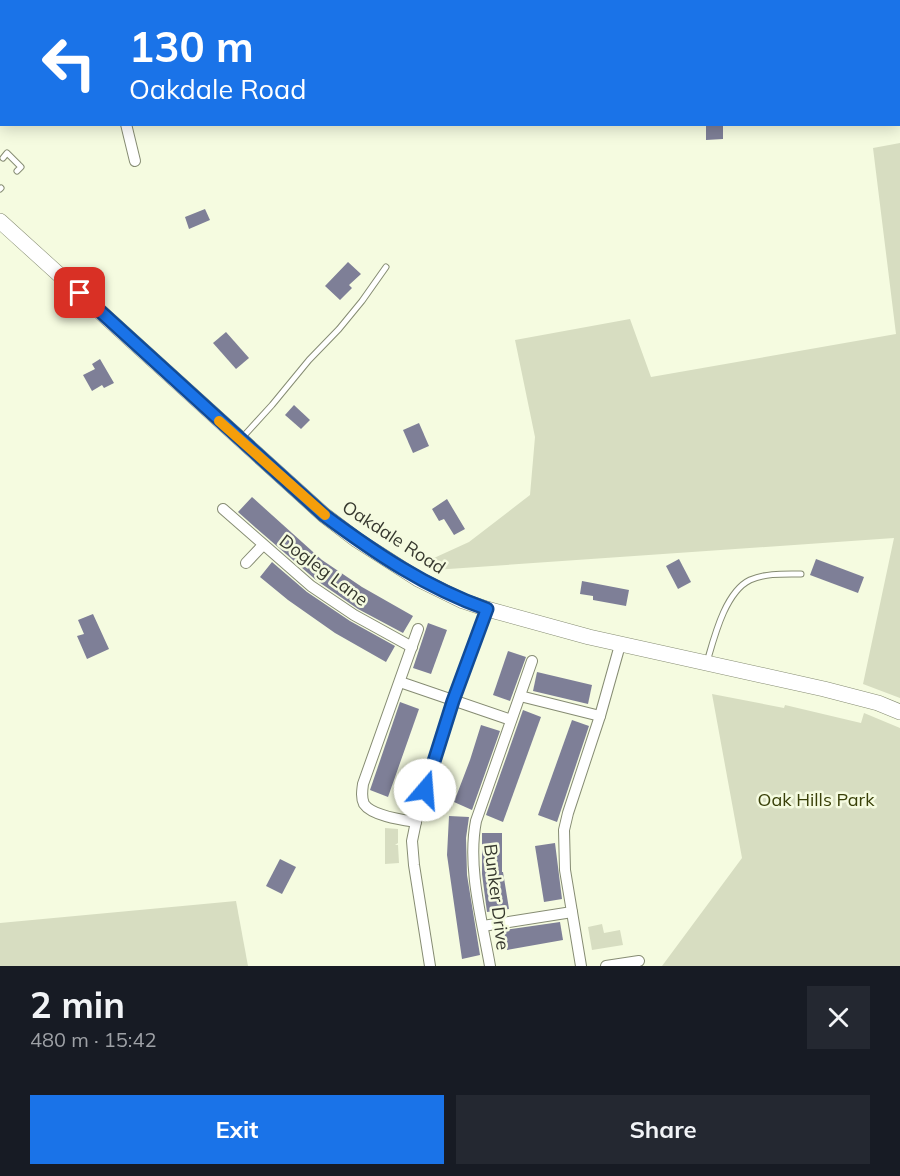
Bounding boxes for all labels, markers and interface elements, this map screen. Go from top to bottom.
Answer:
text: 130 m [129,20,254,73]
icon: left [30,24,108,102]
text: Oakdale Road [129,72,306,106]
pin [54,267,105,318]
icon: arrive [63,276,96,309]
street label: Oakdale Road [338,495,450,579]
street label: Dogleg Lane [275,529,373,611]
position arrow [393,758,457,822]
park label: Oak Hills Park [758,788,875,811]
street label: Bunker Drive [479,843,515,951]
text: 2 min [30,982,125,1027]
button: close [807,986,870,1049]
text: 480 m · 15:42 [30,1027,156,1052]
button: Exit [30,1095,444,1164]
button: Share [456,1095,870,1164]

